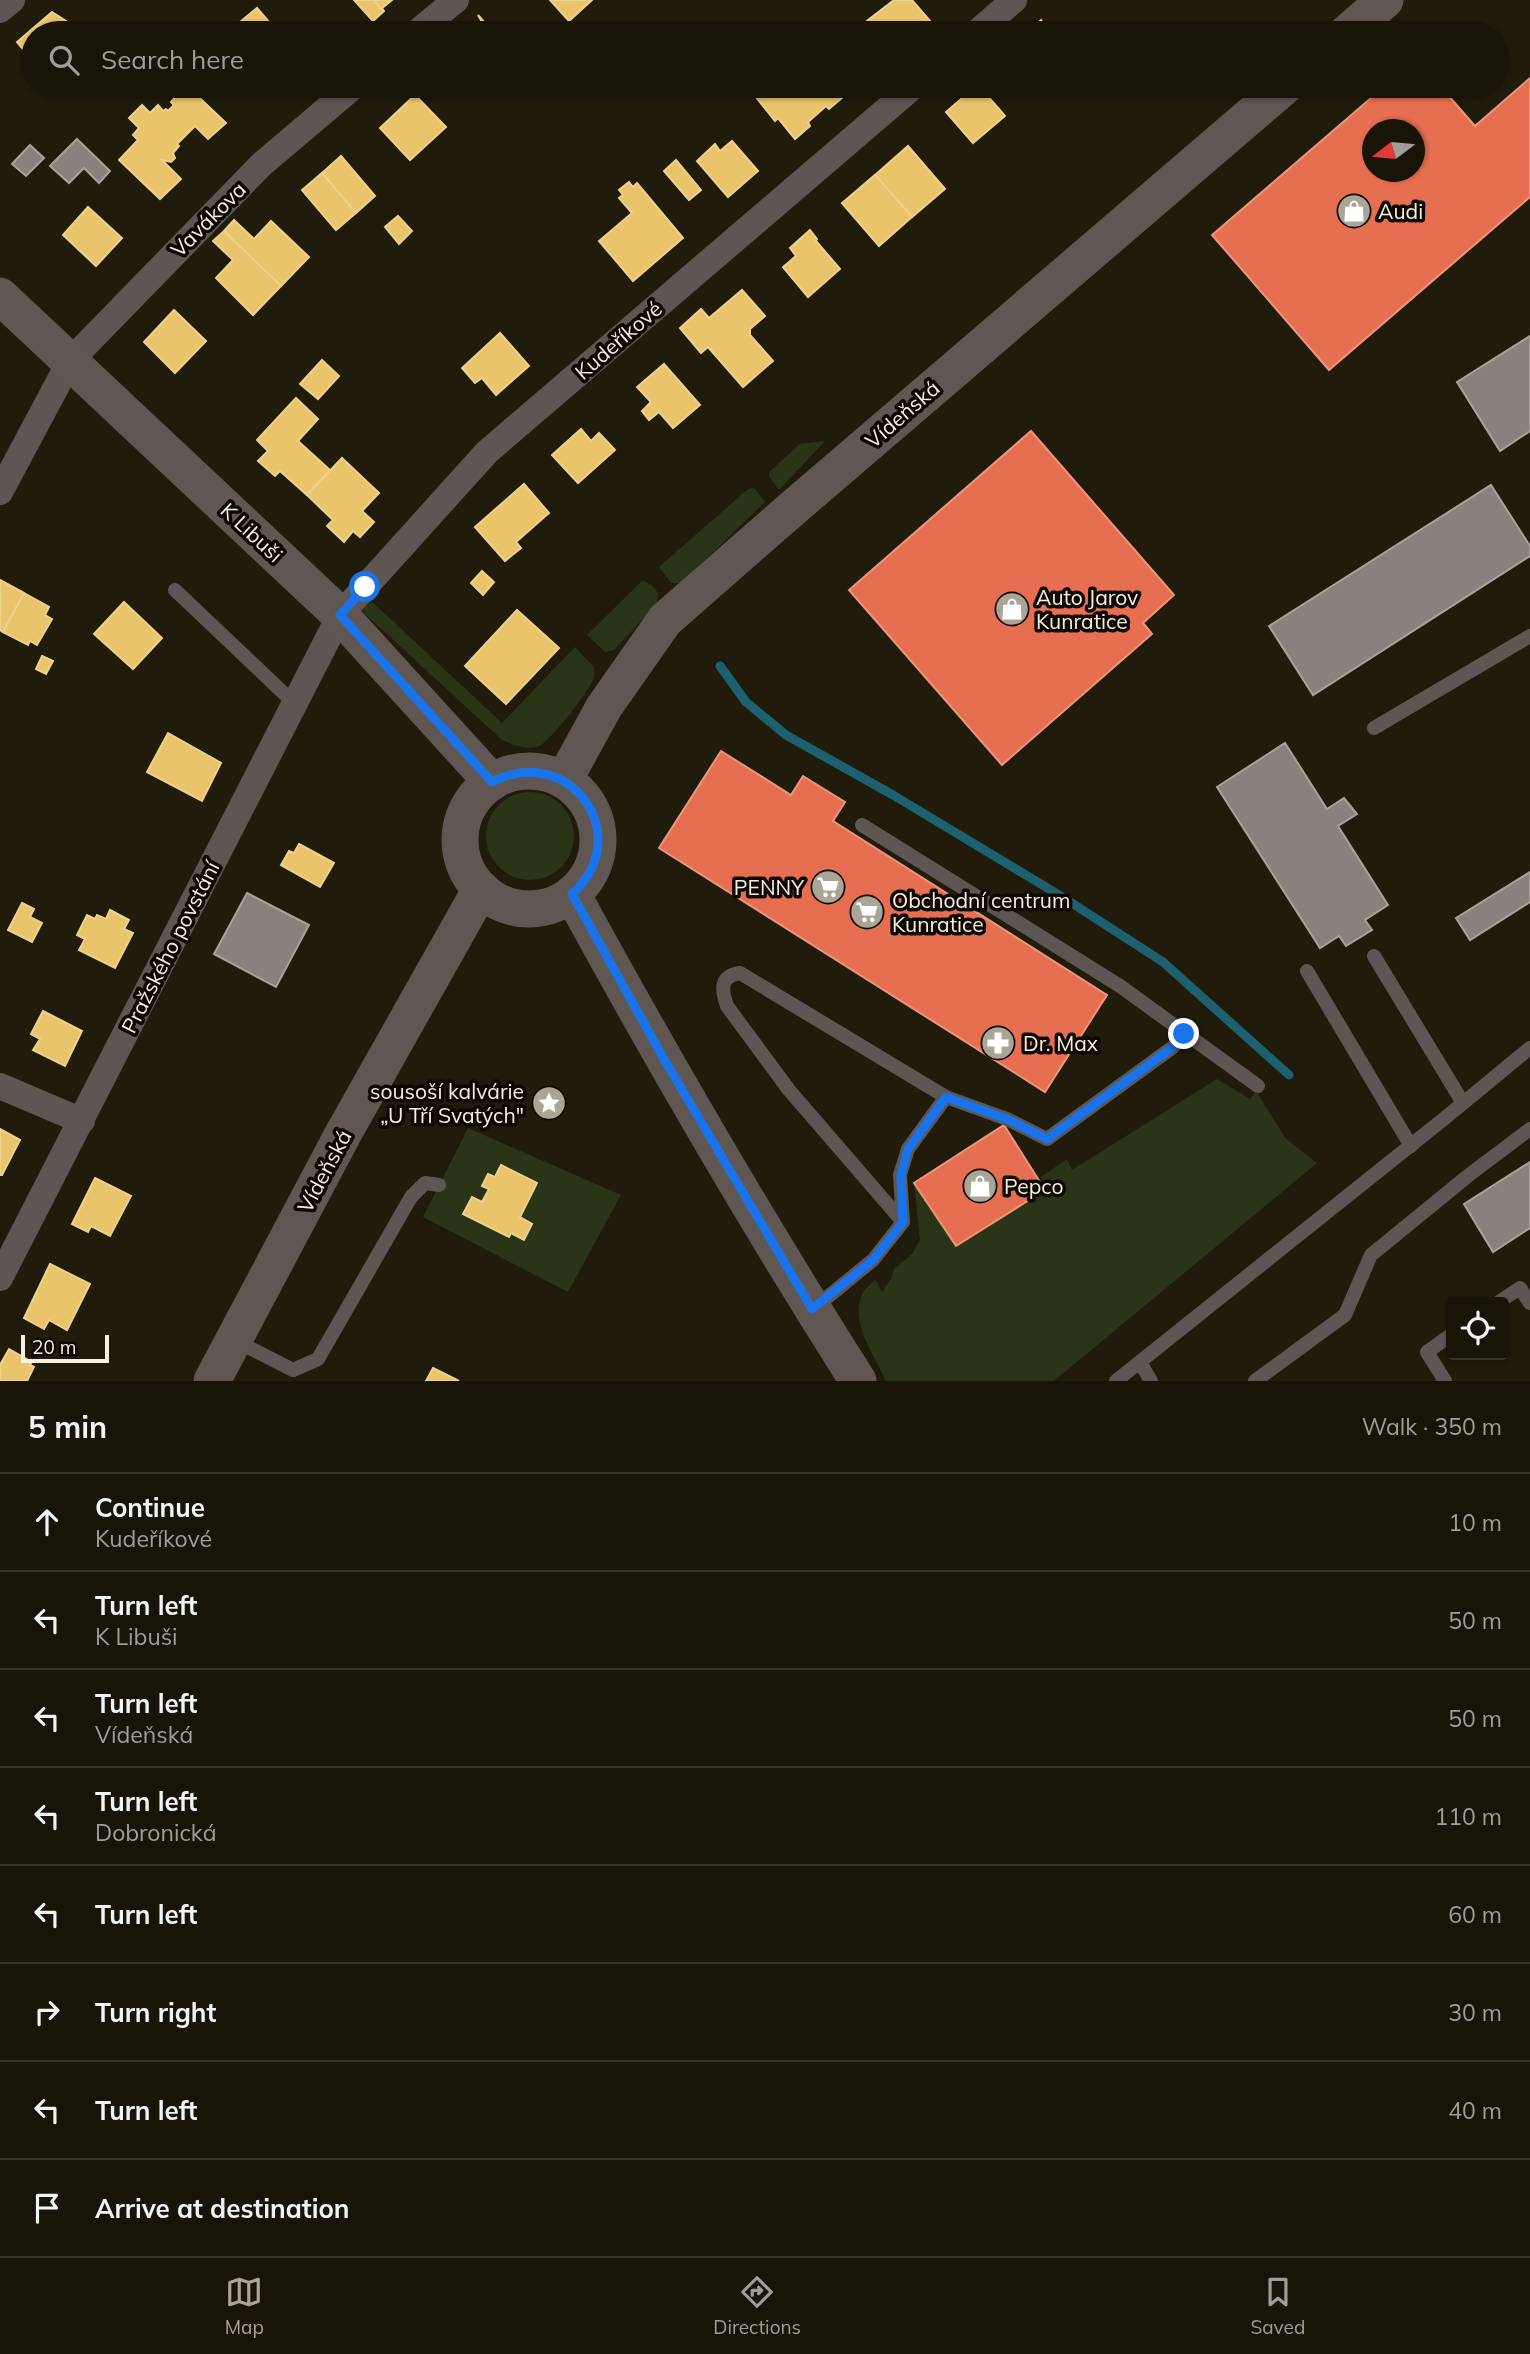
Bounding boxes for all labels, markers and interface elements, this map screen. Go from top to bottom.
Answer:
search box [21,21,1509,98]
icon: search [45,41,83,79]
text: Search here [101,43,244,76]
north arrow [1362,119,1425,182]
street label: Vavákova [165,176,251,262]
shop icon: Audi [1335,192,1373,230]
place label: Audi [1378,198,1423,224]
street label: Kudeříkové [569,295,667,385]
street label: Vídeňská [860,375,944,453]
street label: K Libuši [216,497,288,567]
route start [349,571,380,602]
place label: Auto Jarov Kunratice [1036,584,1138,634]
shop icon: Auto Jarov Kunratice [993,590,1031,628]
street label: Pražského povstání [115,856,225,1037]
supermarket icon: PENNY [809,868,847,906]
place label: PENNY [734,874,804,900]
place label: Obchodní centrum Kunratice [892,887,1070,937]
supermarket icon: Obchodní centrum Kunratice [848,893,886,931]
route end [1168,1018,1199,1049]
pharmacy icon: Dr. Max [979,1024,1017,1062]
place label: Dr. Max [1023,1030,1098,1056]
place label: sousoší kalvárie „U Tří Svatých" [370,1078,524,1128]
place icon: sousoší kalvárie „U Tří Svatých" [530,1084,568,1122]
street label: Vídeňská [291,1125,357,1217]
shop icon: Pepco [961,1167,999,1205]
place label: Pepco [1004,1173,1063,1199]
map controls [1446,1297,1509,1360]
button: locate [1446,1297,1509,1360]
scale bar [21,1332,108,1364]
text: 20 m [32,1335,76,1359]
text: 5 min [28,1408,107,1446]
text: Walk · 350 m [1362,1412,1502,1441]
text: Continue [95,1491,205,1524]
icon: ahead [28,1503,66,1541]
text: 10 m [1448,1508,1502,1537]
text: Kudeříkové [95,1524,212,1553]
text: Turn left [95,1589,197,1622]
icon: left [28,1601,66,1639]
text: 50 m [1448,1606,1502,1635]
text: K Libuši [95,1622,178,1651]
text: Turn left [95,1687,197,1720]
icon: left [28,1699,66,1737]
text: 50 m [1448,1704,1502,1733]
text: Vídeňská [95,1720,193,1749]
text: Turn left [95,1785,197,1818]
icon: left [28,1797,66,1835]
text: 110 m [1434,1802,1502,1831]
text: Dobronická [95,1818,216,1847]
icon: left [28,1895,66,1933]
text: Turn left [95,1898,197,1931]
text: 60 m [1448,1900,1502,1929]
icon: right [28,1993,66,2031]
text: Turn right [95,1996,216,2029]
text: 30 m [1448,1998,1502,2027]
icon: left [28,2091,66,2129]
text: Turn left [95,2094,197,2127]
text: 40 m [1448,2096,1502,2125]
icon: arrive [28,2189,66,2227]
text: Arrive at destination [95,2192,350,2225]
tab: Map [225,2273,264,2339]
tab: Directions [713,2273,801,2339]
tab: Saved [1250,2273,1305,2339]

